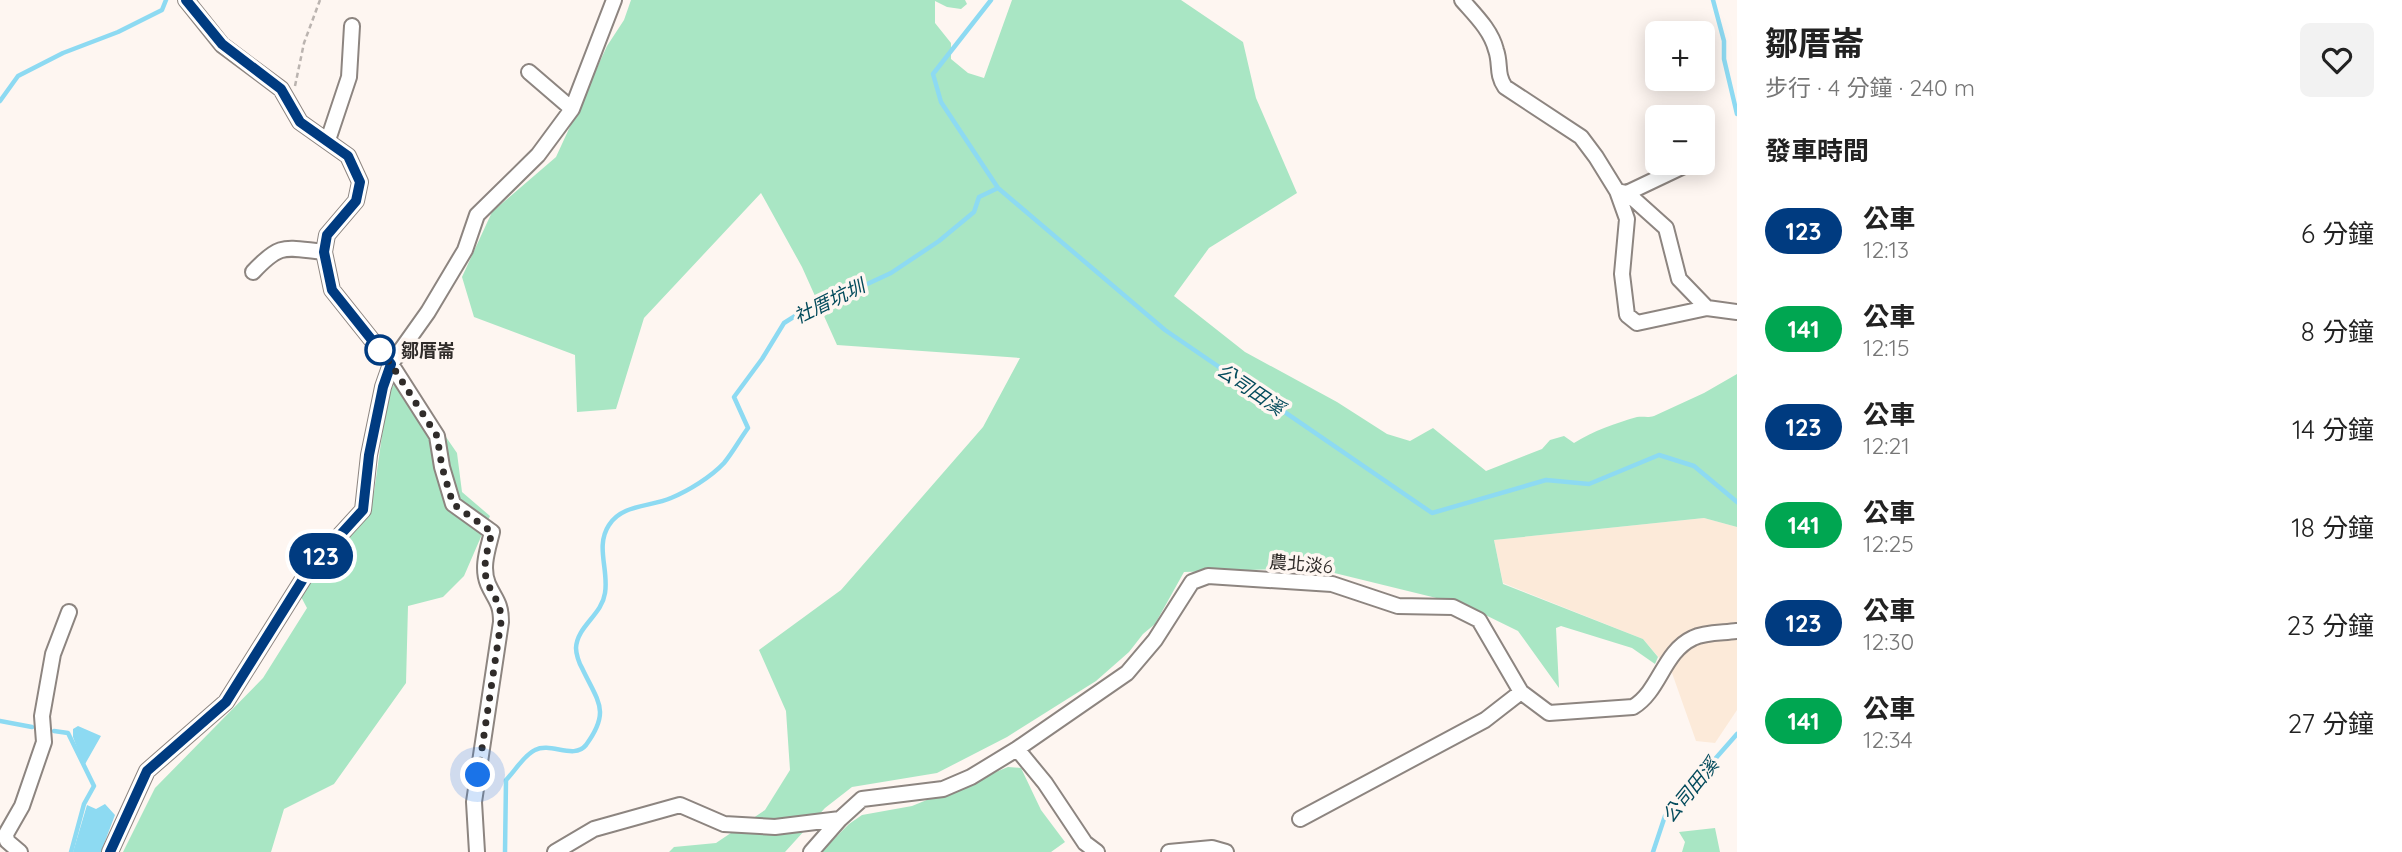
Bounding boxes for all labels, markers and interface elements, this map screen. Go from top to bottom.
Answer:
map controls [1645,21,1715,175]
button: + [1645,21,1715,91]
text: 鄒厝崙 [1765,22,1864,63]
button: heart [2300,23,2374,97]
text: 步行 · 4 分鐘 · 240 m [1765,73,1975,102]
button: − [1645,105,1715,175]
text: 發車時間 [1765,134,1869,167]
text: 公車 [1863,202,1915,235]
text: 123 [1786,216,1821,246]
text: 6 分鐘 [2301,217,2374,250]
text: 12:13 [1863,235,1909,264]
water label: 社厝坑圳 [790,272,871,328]
text: 公車 [1863,300,1915,333]
text: 141 [1787,314,1820,344]
text: 8 分鐘 [2301,315,2374,348]
text: 12:15 [1863,333,1910,362]
marker: 鄒厝崙 [365,335,395,365]
place label: 鄒厝崙 [401,339,455,362]
water label: 公司田溪 [1213,358,1292,422]
text: 公車 [1863,398,1915,431]
text: 123 [1786,412,1821,442]
text: 14 分鐘 [2292,413,2374,446]
text: 12:21 [1863,431,1910,460]
text: 公車 [1863,496,1915,529]
text: 141 [1787,510,1820,540]
text: 18 分鐘 [2291,511,2374,544]
text: 12:25 [1863,529,1914,558]
line badge: 123 [281,533,361,579]
text: 123 [303,541,339,571]
street label: 農北淡6 [1268,550,1334,578]
text: 公車 [1863,594,1915,627]
text: 123 [1786,608,1821,638]
text: 23 分鐘 [2287,609,2374,642]
text: 12:30 [1863,627,1914,656]
text: 公車 [1863,692,1915,725]
text: 141 [1787,706,1820,736]
text: 27 分鐘 [2288,707,2374,740]
text: 12:34 [1863,725,1913,754]
water label: 公司田溪 [1657,751,1725,827]
your location [460,757,495,792]

